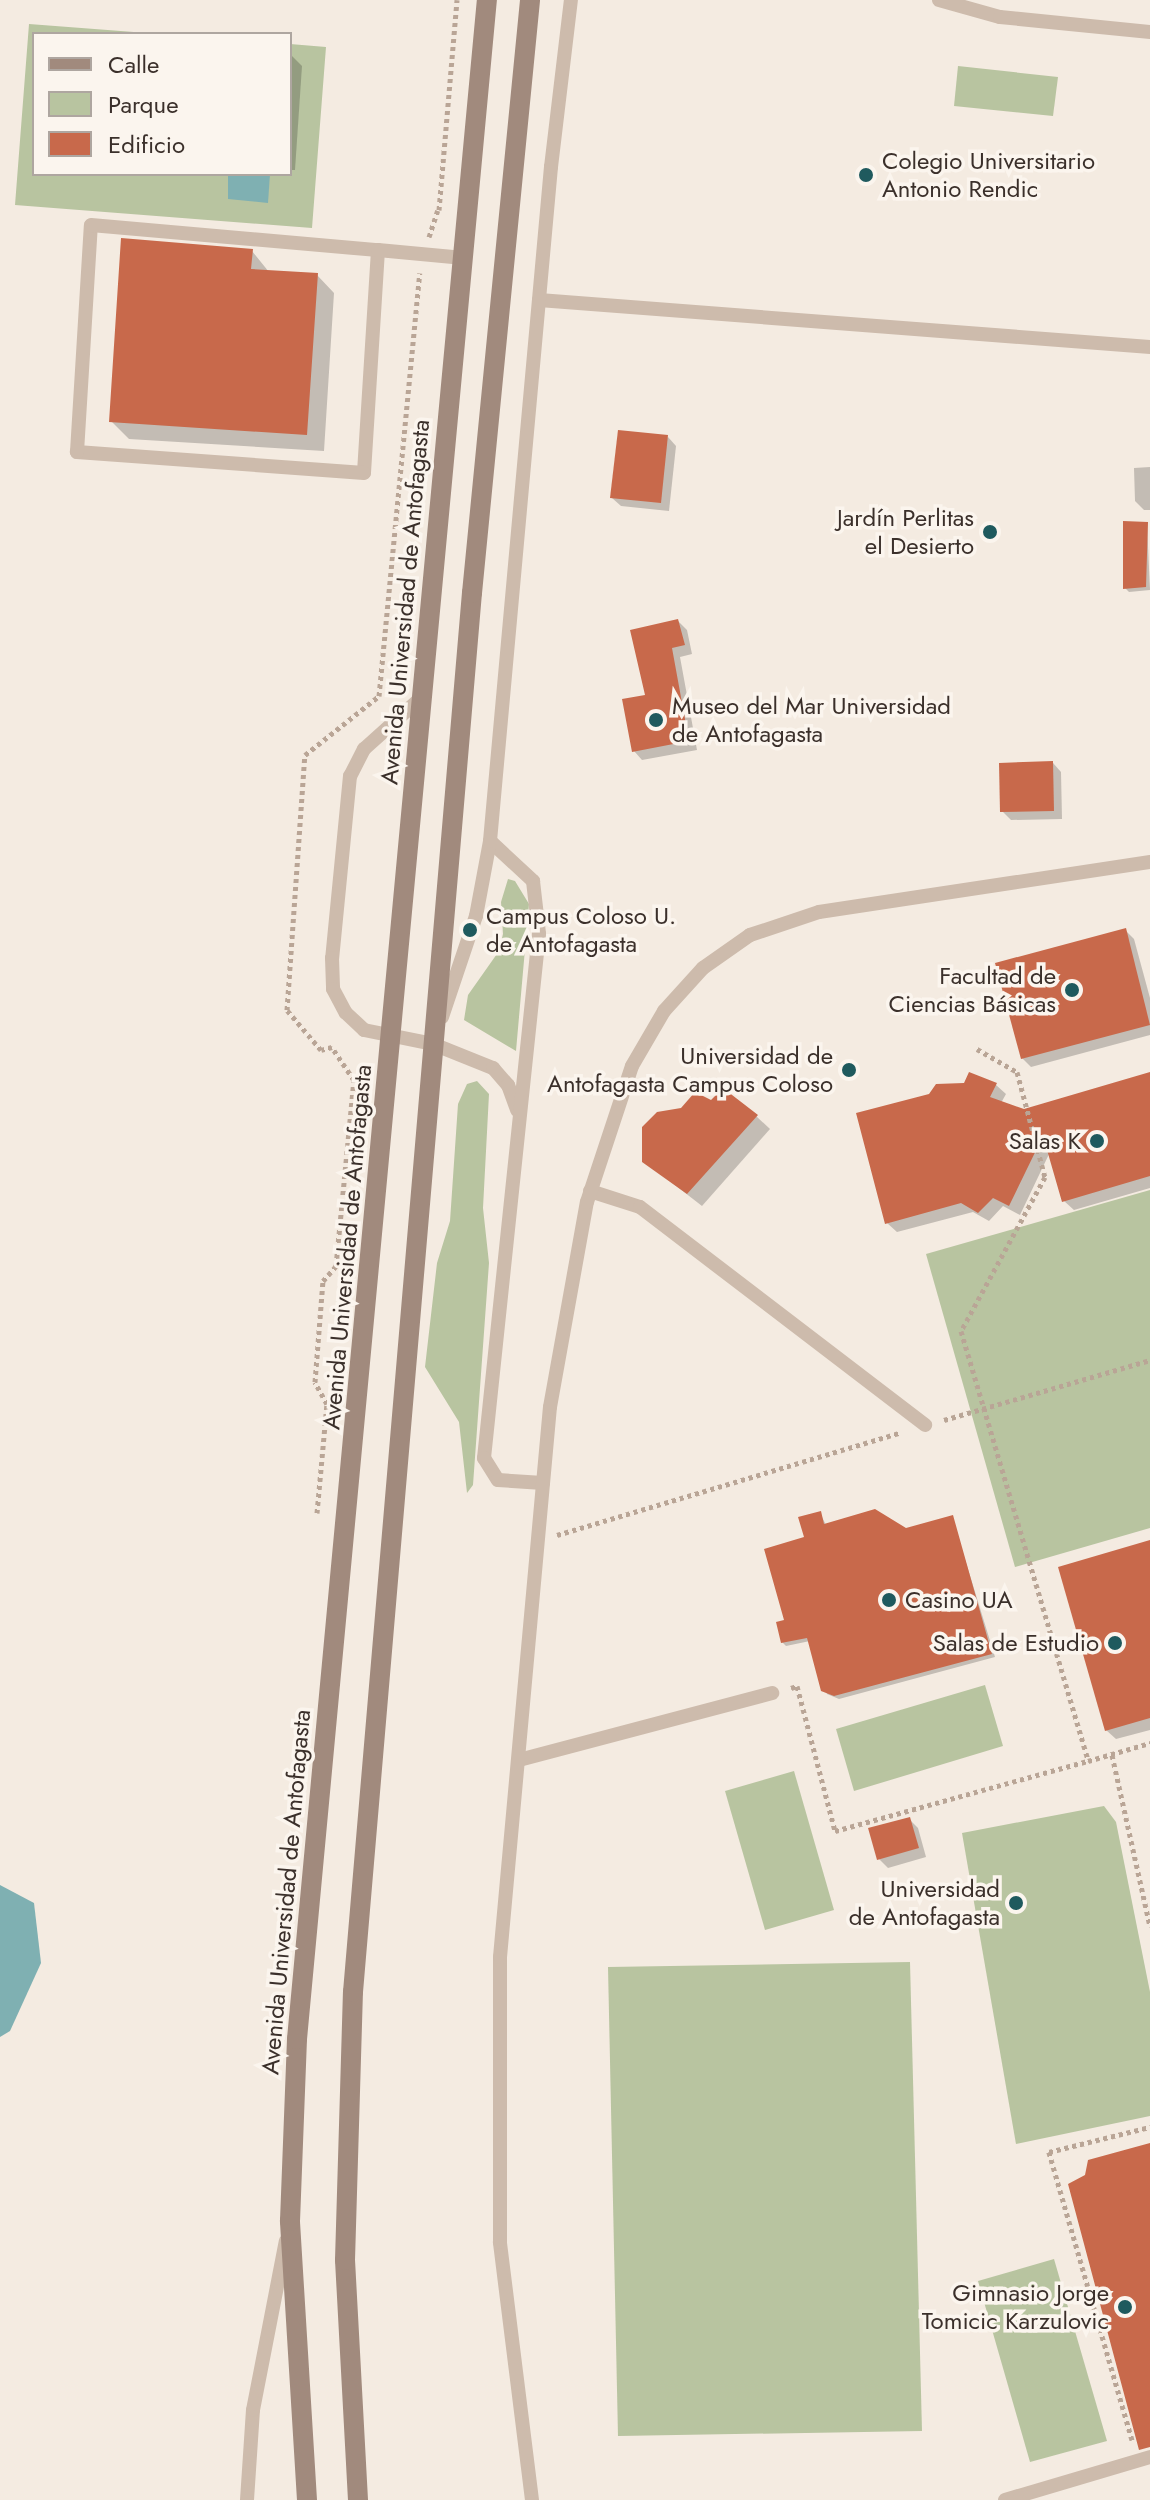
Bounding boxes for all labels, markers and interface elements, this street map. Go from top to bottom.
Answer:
legend [32,32,292,176]
text: Calle [108,47,159,82]
text: Parque [108,87,179,122]
text: Edificio [108,127,185,162]
place label: Colegio Universitario Antonio Rendic [882,147,1095,203]
marker: Colegio Universitario Antonio Rendic [857,166,875,184]
street label: Avenida Universidad de Antofagasta [375,418,435,786]
place label: Jardín Perlitas el Desierto [837,504,974,560]
marker: Jardín Perlitas el Desierto [981,523,999,541]
place label: Museo del Mar Universidad de Antofagasta [672,692,951,748]
marker: Museo del Mar Universidad de Antofagasta [647,711,665,729]
place label: Campus Coloso U. de Antofagasta [486,902,676,958]
marker: Campus Coloso U. de Antofagasta [461,921,479,939]
place label: Facultad de Ciencias Básicas [889,962,1056,1018]
marker: Facultad de Ciencias Básicas [1063,981,1081,999]
place label: Universidad de Antofagasta Campus Coloso [547,1042,833,1098]
marker: Universidad de Antofagasta Campus Coloso [840,1061,858,1079]
street label: Avenida Universidad de Antofagasta [317,1063,377,1431]
place label: Salas K [1009,1127,1081,1155]
marker: Salas K [1088,1132,1106,1150]
place label: Casino UA [905,1586,1013,1614]
marker: Casino UA [880,1591,898,1609]
place label: Salas de Estudio [933,1629,1099,1657]
marker: Salas de Estudio [1106,1634,1124,1652]
street label: Avenida Universidad de Antofagasta [256,1708,316,2076]
place label: Universidad de Antofagasta [849,1875,1000,1931]
marker: Universidad de Antofagasta [1007,1894,1025,1912]
place label: Gimnasio Jorge Tomicic Karzulovic [922,2279,1109,2335]
marker: Gimnasio Jorge Tomicic Karzulovic [1116,2298,1134,2316]

